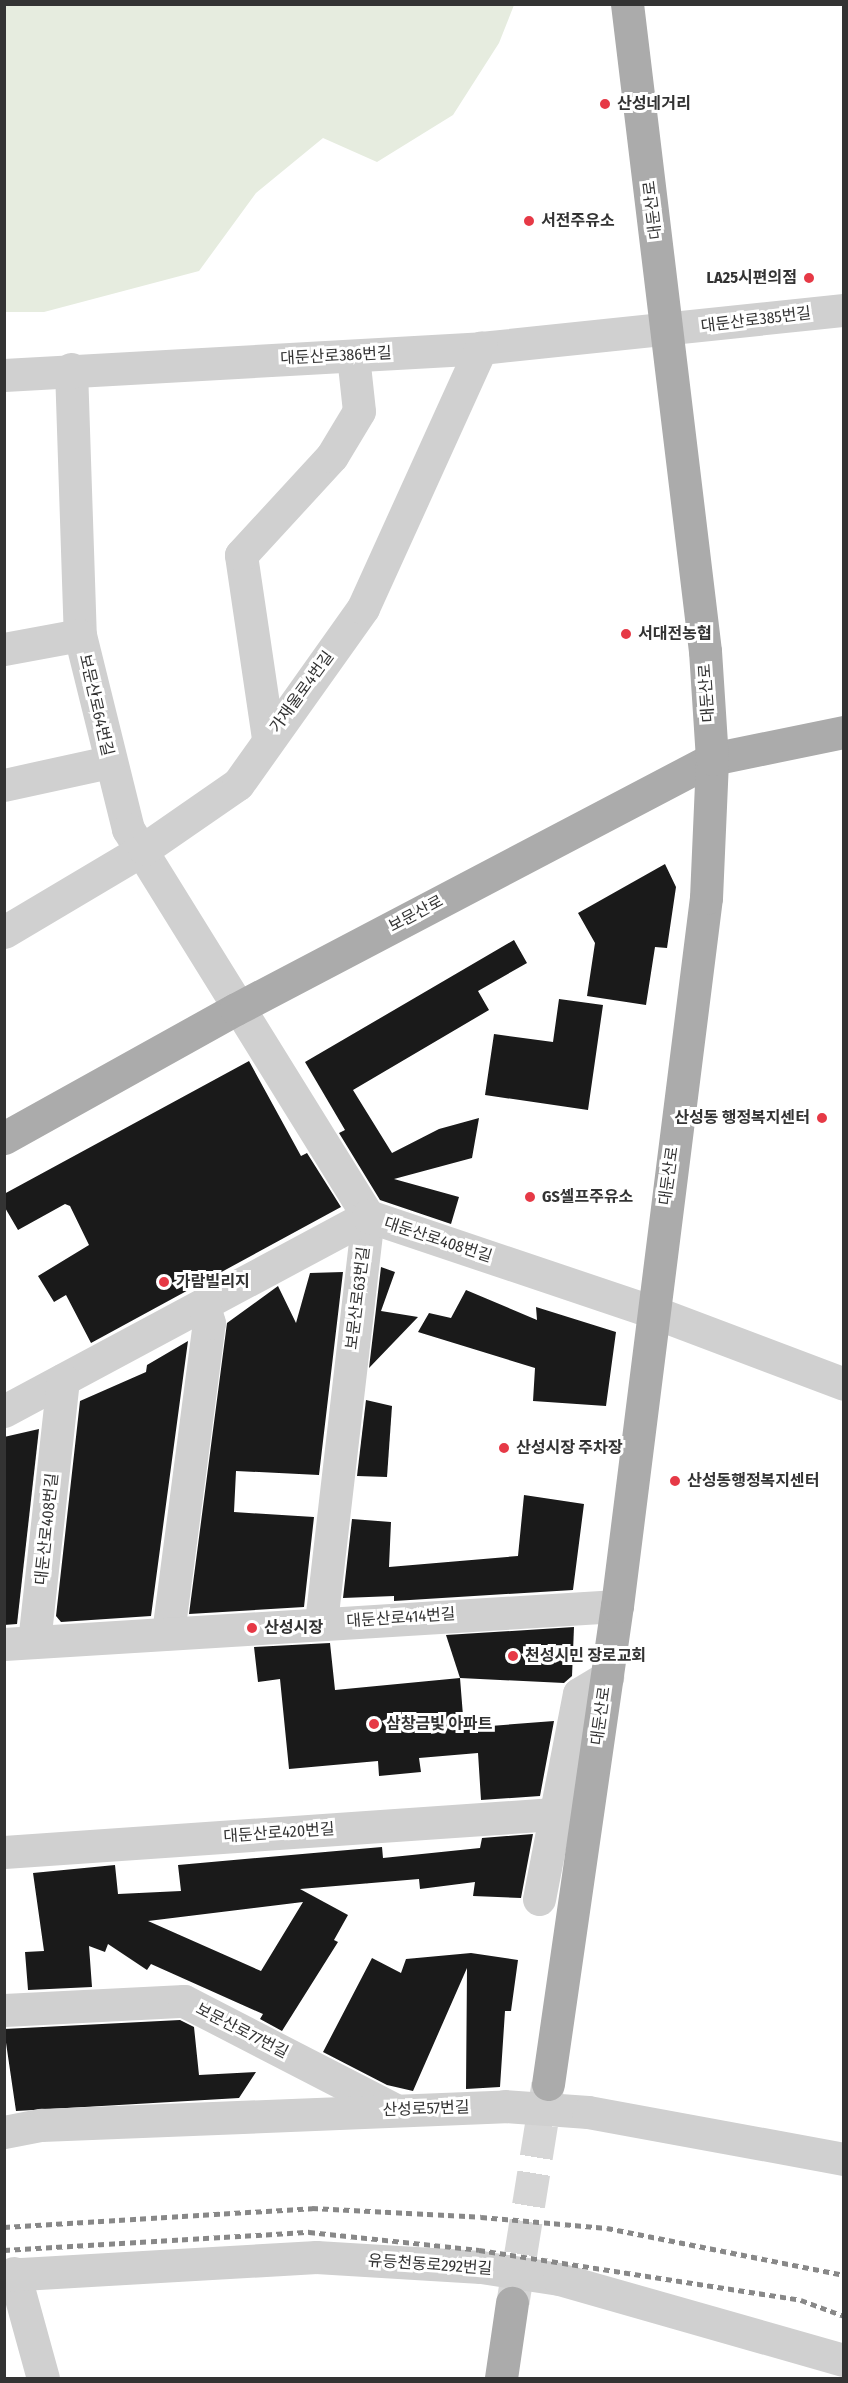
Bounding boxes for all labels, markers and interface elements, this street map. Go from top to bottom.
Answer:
place label: 산성네거리 [617,94,691,114]
marker: 산성네거리 [598,97,612,111]
street label: 대둔산로 [640,180,666,240]
place label: 서전주유소 [541,211,615,231]
marker: 서전주유소 [522,214,536,228]
place label: LA25시편의점 [707,268,797,288]
marker: LA25시편의점 [802,271,816,285]
street label: 대둔산로385번길 [700,304,812,336]
street label: 대둔산로386번길 [280,343,392,369]
place label: 서대전농협 [638,624,712,644]
marker: 서대전농협 [619,627,633,641]
street label: 가재울로4번길 [266,647,338,737]
street label: 보문산로64번길 [75,652,117,758]
street label: 대둔산로 [695,663,719,723]
street label: 보문산로 [385,892,447,936]
place label: 산성동 행정복지센터 [674,1108,810,1128]
marker: 산성동 행정복지센터 [815,1111,829,1125]
street label: 대둔산로 [655,1146,683,1206]
place label: GS셀프주유소 [542,1187,633,1207]
marker: GS셀프주유소 [523,1190,537,1204]
street label: 대둔산로408번길 [382,1214,494,1266]
street label: 보문산로63번길 [342,1246,374,1350]
place label: 가람빌리지 [176,1272,250,1292]
marker: 가람빌리지 [157,1275,171,1289]
place label: 산성시장 주차장 [516,1438,622,1458]
marker: 산성시장 주차장 [497,1441,511,1455]
place label: 산성동행정복지센터 [687,1471,819,1491]
street label: 대둔산로408번길 [32,1472,62,1586]
marker: 산성동행정복지센터 [668,1474,682,1488]
street label: 대둔산로414번길 [346,1605,456,1631]
place label: 산성시장 [264,1618,323,1638]
marker: 산성시장 [245,1621,259,1635]
place label: 천성시민 장로교회 [525,1646,646,1666]
marker: 천성시민 장로교회 [506,1649,520,1663]
street label: 대둔산로 [587,1686,615,1746]
place label: 삼창금빛 아파트 [386,1714,492,1734]
marker: 삼창금빛 아파트 [367,1717,381,1731]
street label: 대둔산로420번길 [223,1820,335,1846]
street label: 보문산로77번길 [192,1999,292,2063]
street label: 산성로57번길 [382,2098,470,2120]
street label: 유등천동로292번길 [367,2251,493,2279]

